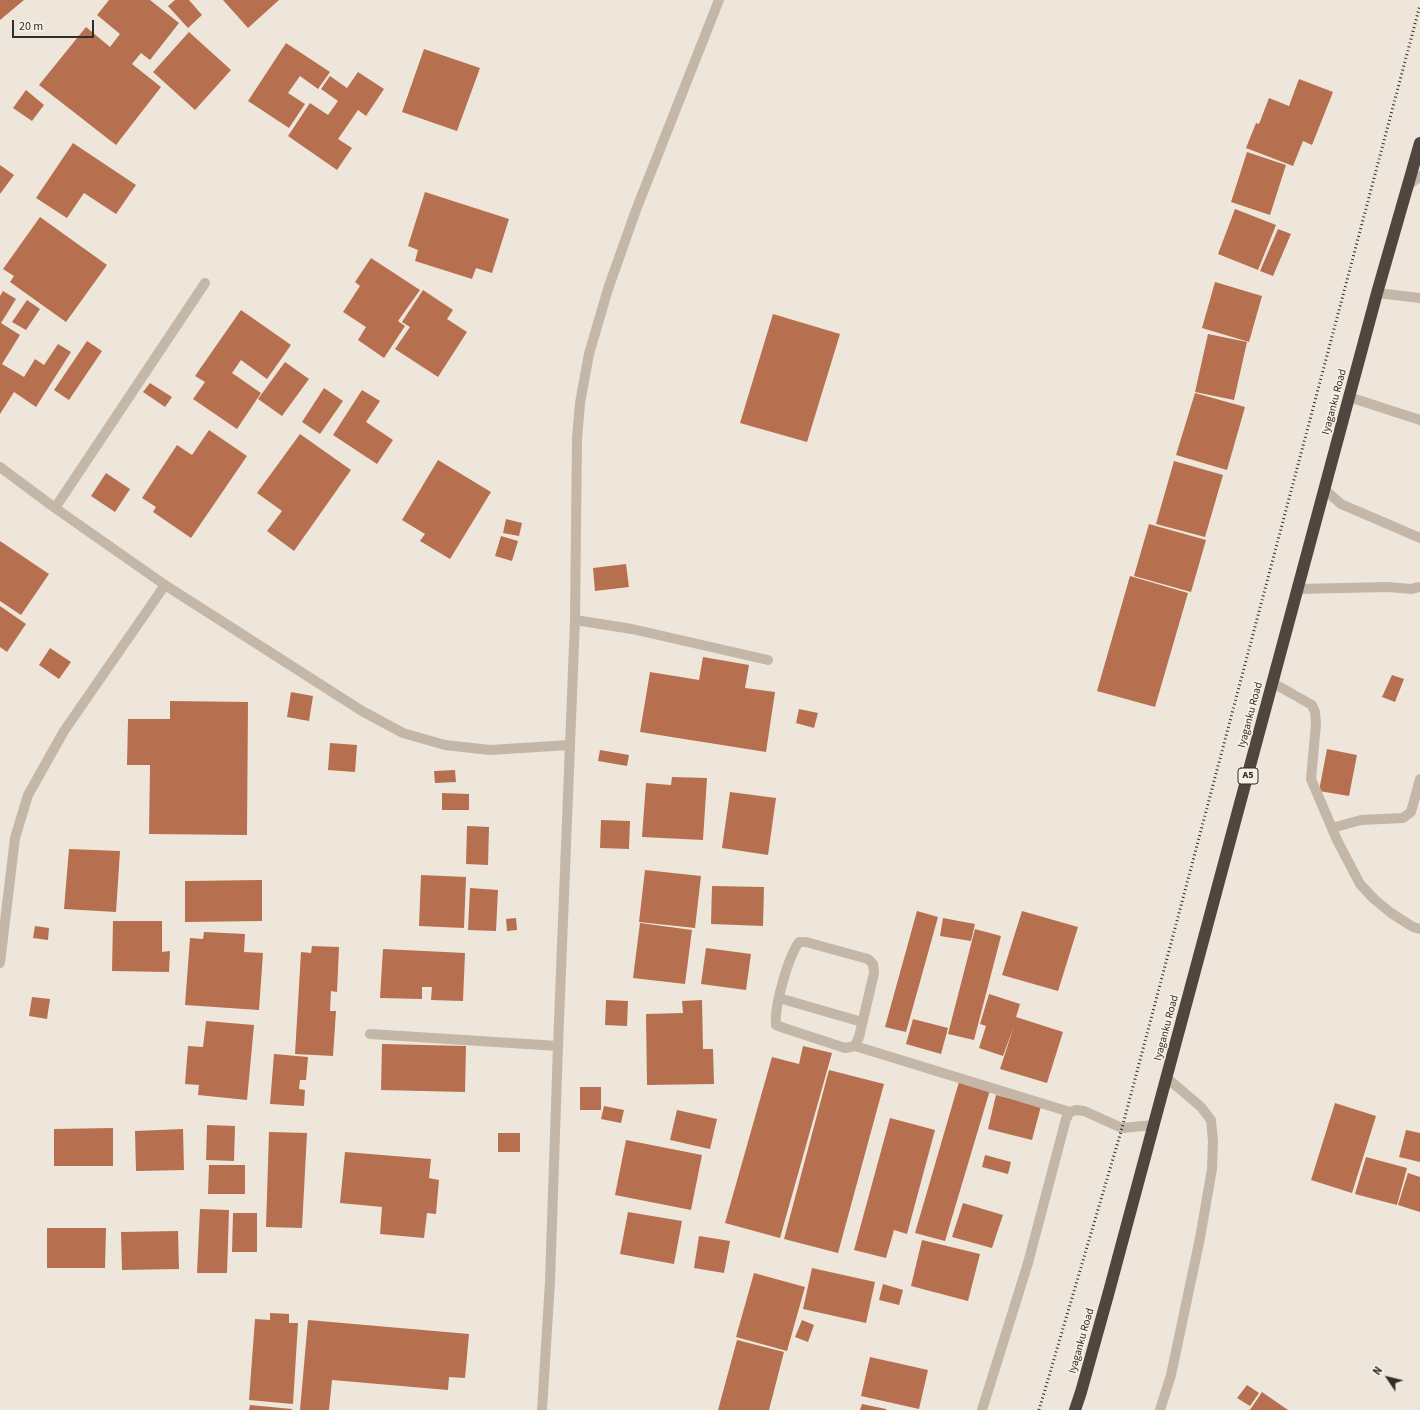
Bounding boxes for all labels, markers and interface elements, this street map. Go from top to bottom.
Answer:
scale bar [14,12,96,38]
text: 20 m [19,18,43,35]
street label: Iyaganku Road [1320,368,1350,436]
street label: Iyaganku Road [1236,681,1266,749]
road number: A5 [1238,768,1258,784]
street label: Iyaganku Road [1152,994,1182,1062]
street label: Iyaganku Road [1066,1307,1098,1375]
north arrow [1368,1358,1408,1398]
text: N [1370,1364,1386,1378]

